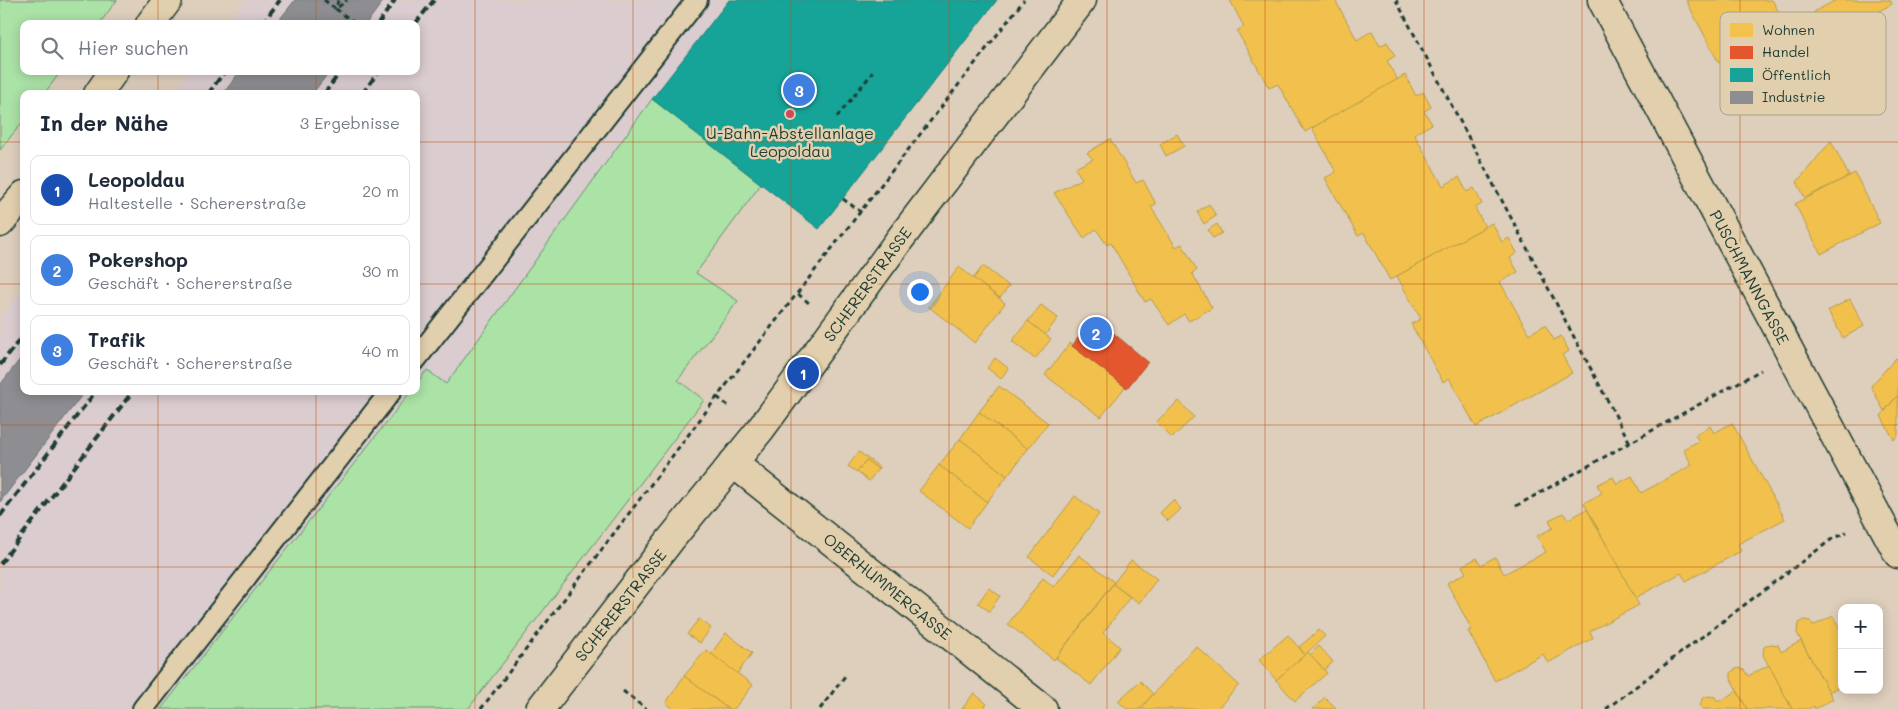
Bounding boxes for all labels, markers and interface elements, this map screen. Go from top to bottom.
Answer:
legend [1720,12,1886,115]
search box [20,20,420,75]
text: Wohnen [1762,20,1815,39]
icon: search [38,34,66,62]
text: Hier suchen [78,35,189,60]
text: Handel [1762,42,1810,61]
text: Öffentlich [1762,65,1831,84]
pin: 3 [783,71,815,109]
text: Industrie [1762,87,1825,106]
marker: U-Bahn-Abstellanlage Leopoldau [784,108,796,120]
text: In der Nähe [40,109,168,136]
text: 3 Ergebnisse [300,112,400,133]
place label: U-Bahn-Abstellanlage Leopoldau [706,122,874,161]
text: Leopoldau [88,167,185,192]
text: 1 [53,180,61,201]
text: 20 m [362,180,399,201]
text: Haltestelle · Schererstraße [88,192,306,213]
street label: PUSCHMANNGASSE [1706,206,1794,348]
street label: SCHERERSTRASSE [818,222,916,346]
text: Pokershop [88,247,188,272]
text: 2 [53,260,61,281]
text: 30 m [362,260,399,281]
text: Geschäft · Schererstraße [88,272,293,293]
your location [907,279,933,305]
pin: 2 [1080,314,1112,352]
text: Trafik [88,327,146,352]
text: 3 [52,340,62,361]
text: 40 m [362,340,399,361]
text: Geschäft · Schererstraße [88,352,293,373]
pin: 1 [787,354,819,392]
street label: OBERHUMMERGASSE [820,528,956,644]
street label: SCHERERSTRASSE [570,545,670,665]
map controls [1838,604,1883,694]
button: + [1838,604,1883,649]
button: − [1838,649,1883,694]

